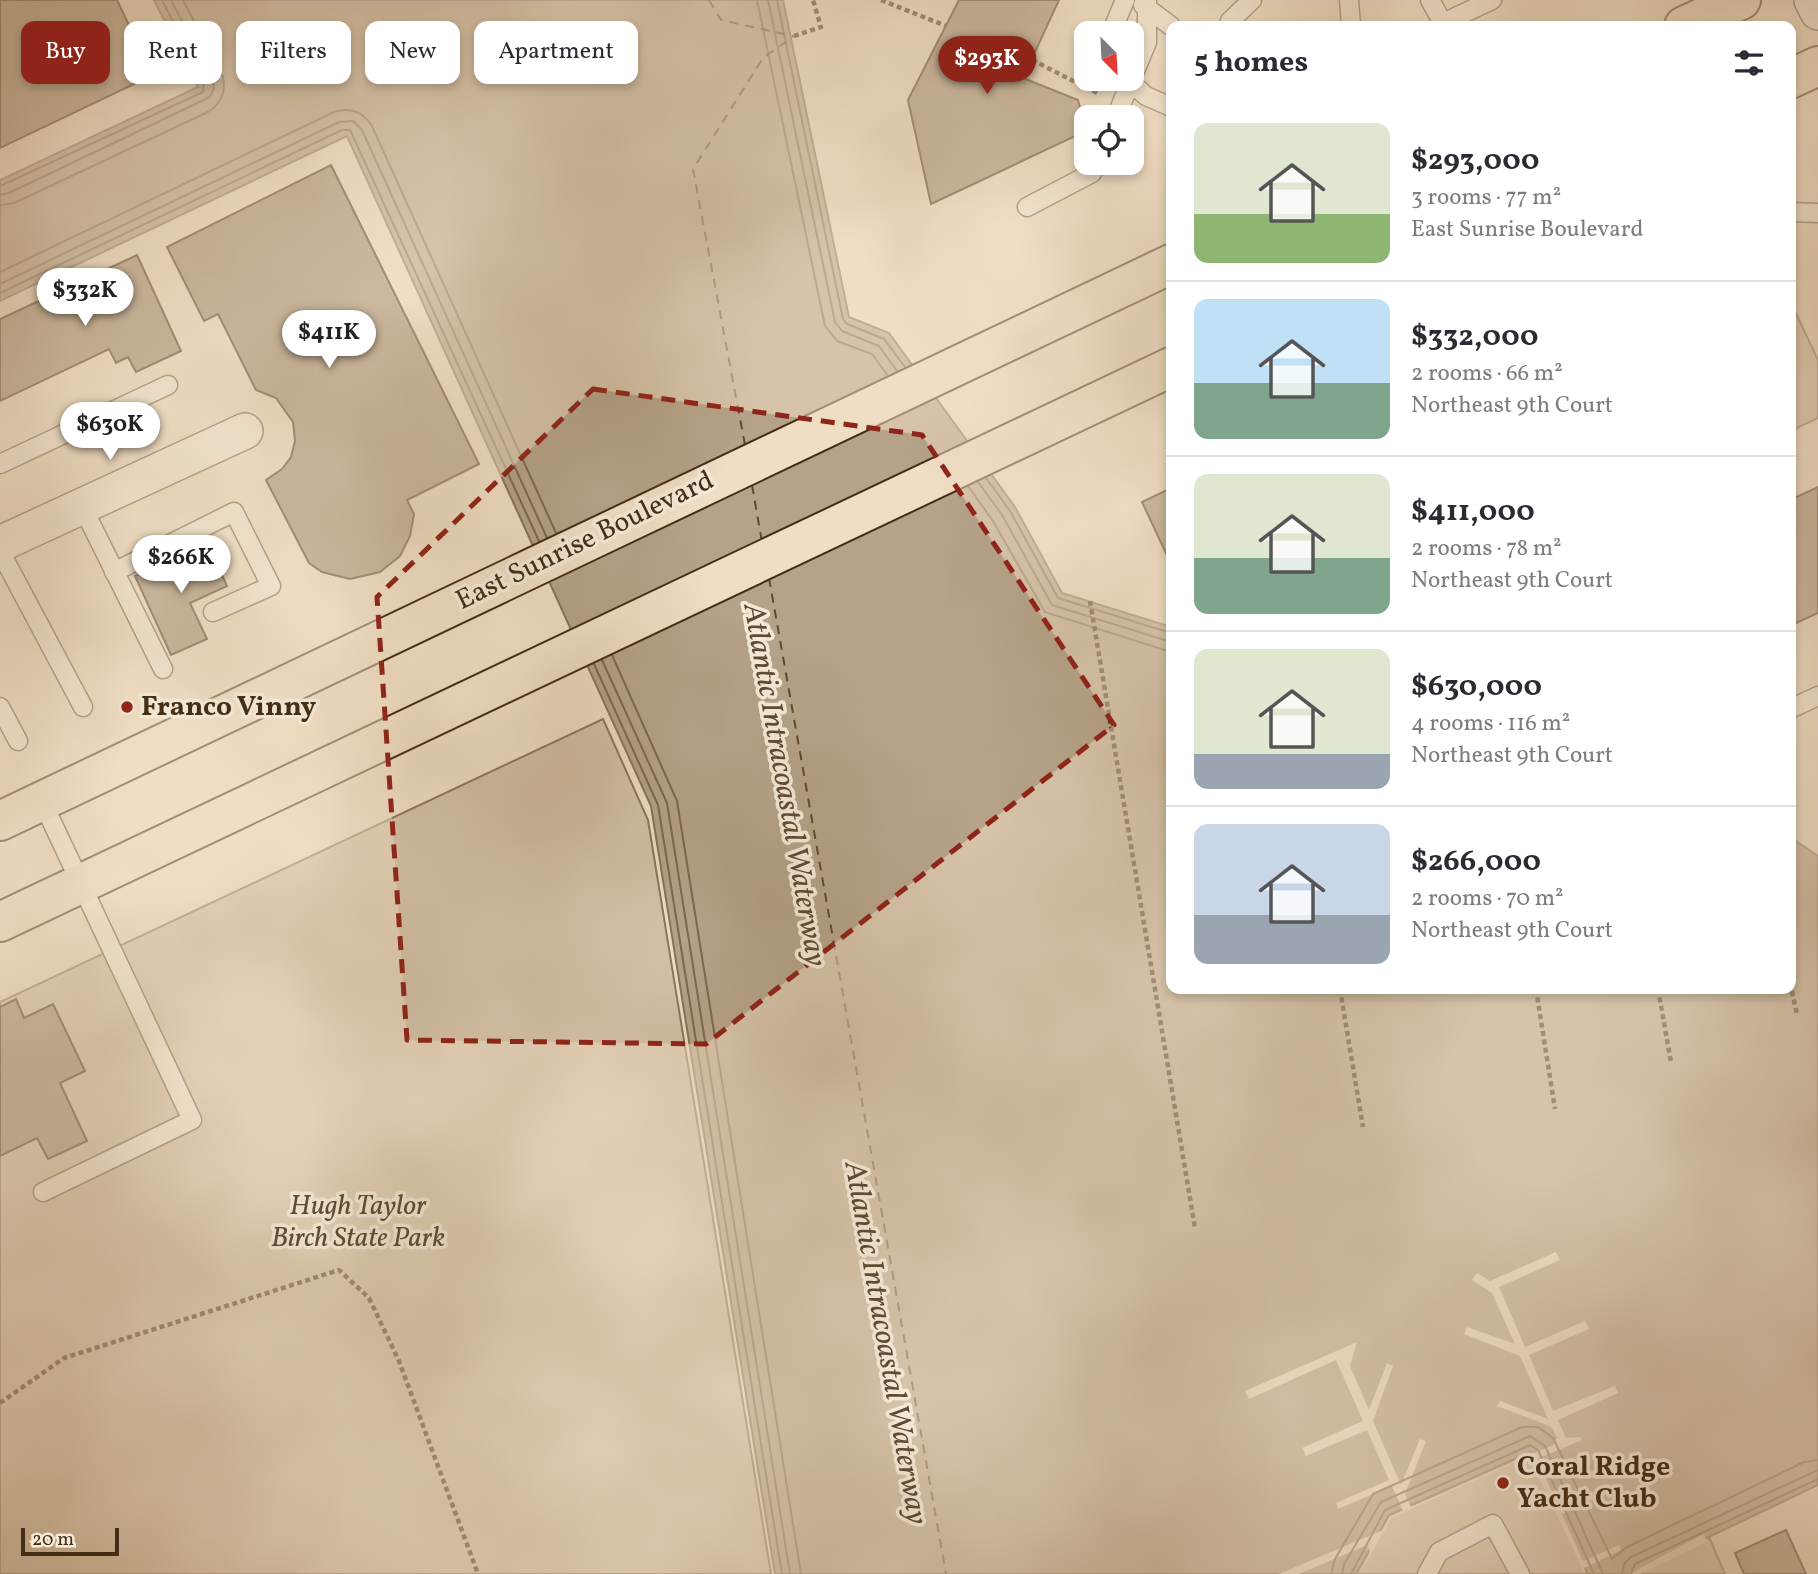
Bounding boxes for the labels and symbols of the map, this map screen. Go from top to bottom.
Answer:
north arrow [1074,21,1144,91]
pin: $293K [938,36,1036,96]
pin: $332K [36,268,134,328]
pin: $411K [280,310,378,370]
pin: $630K [61,402,159,462]
street label: East Sunrise Boulevard [449,461,721,621]
pin: $266K [132,536,230,595]
water label: Atlantic Intracoastal Waterway [731,599,837,970]
place label: Franco Vinny [141,688,317,727]
marker: Franco Vinny [119,699,135,715]
water label: Atlantic Intracoastal Waterway [832,1157,938,1528]
park label: Hugh Taylor Birch State Park [271,1187,445,1258]
place label: Coral Ridge Yacht Club [1517,1448,1670,1519]
marker: Coral Ridge Yacht Club [1495,1475,1511,1491]
scale bar [21,1525,119,1557]

